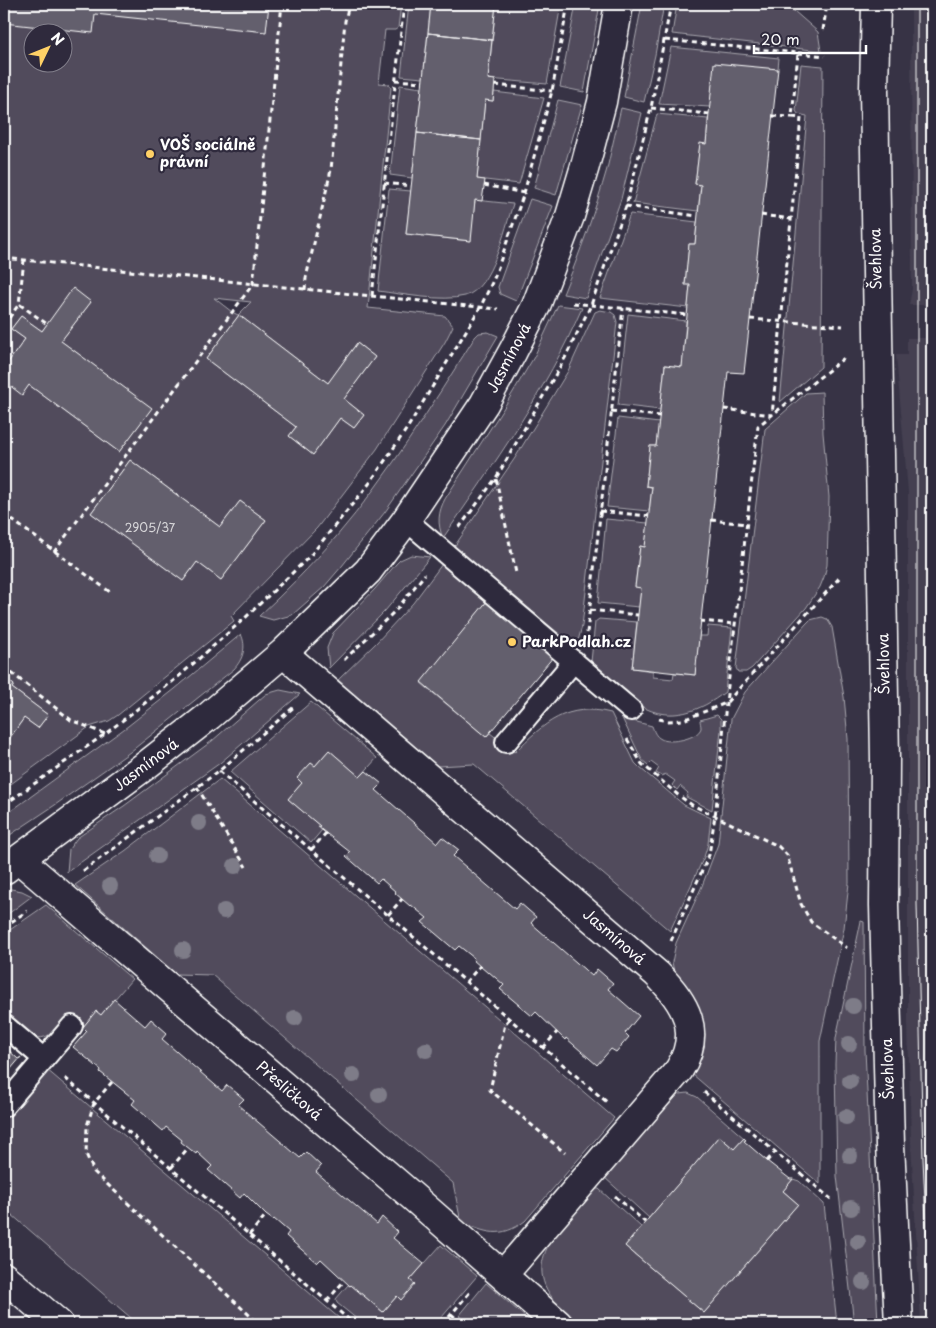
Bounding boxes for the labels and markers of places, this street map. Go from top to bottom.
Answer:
place label: VOŠ sociálně právní [160,132,256,172]
marker: VOŠ sociálně právní [144,148,156,160]
place label: ParkPodlah.cz [522,629,631,652]
marker: ParkPodlah.cz [506,636,518,648]

